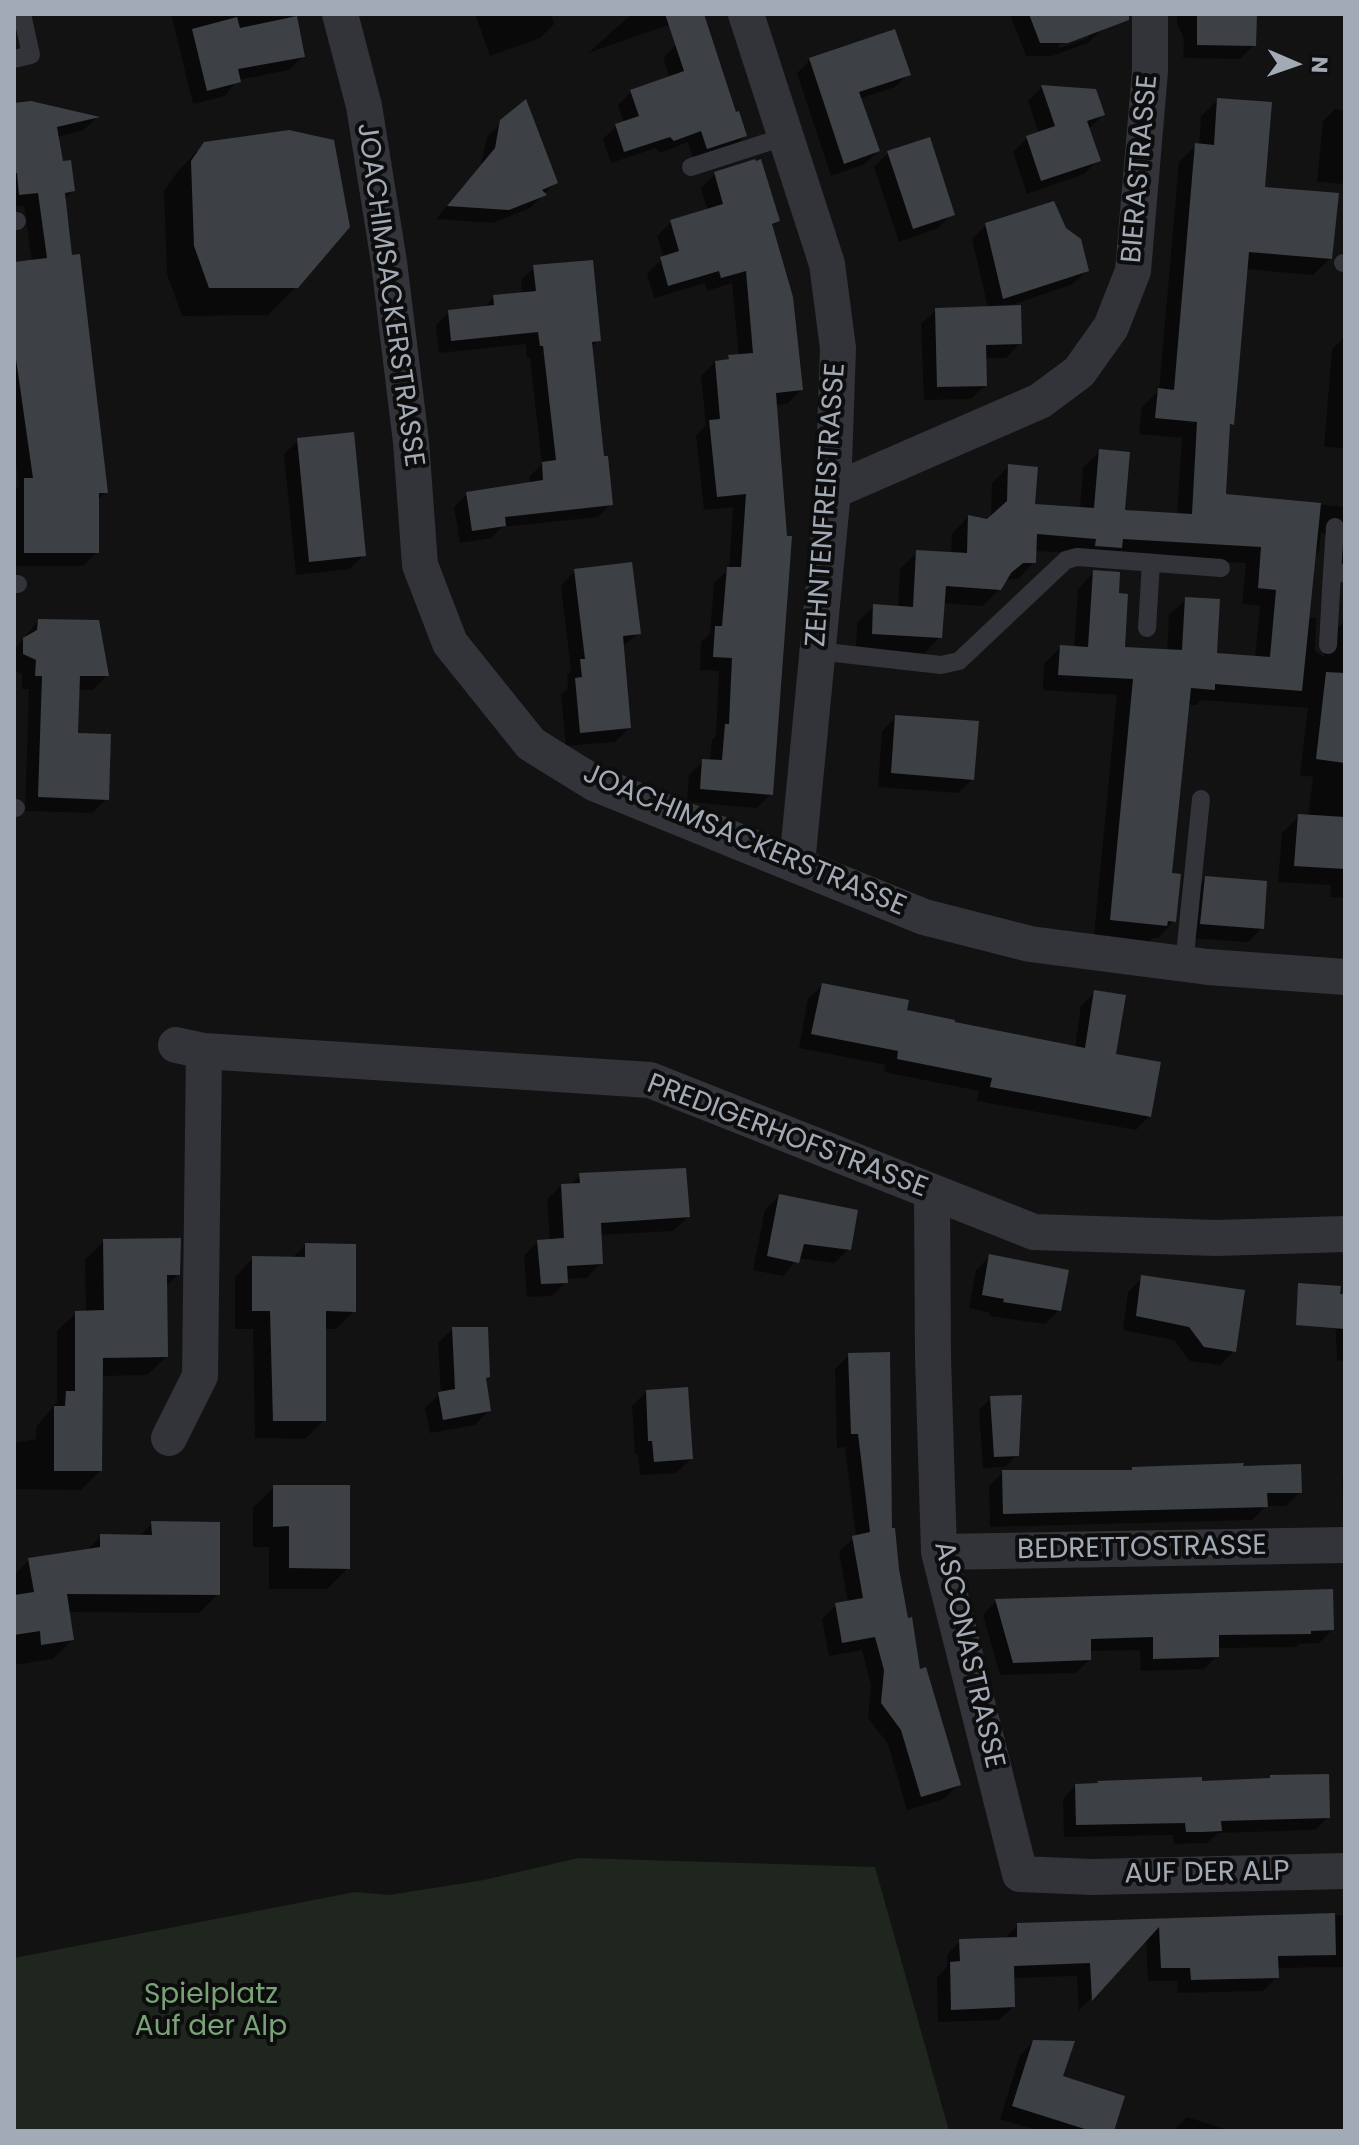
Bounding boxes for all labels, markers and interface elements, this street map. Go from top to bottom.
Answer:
north arrow [1255,24,1335,104]
text: N [1304,56,1335,74]
street label: BIERASTRASSE [1116,73,1166,265]
street label: JOACHIMSACKERSTRASSE [348,121,430,469]
street label: ZEHNTENFREISTRASSE [800,362,854,648]
street label: JOACHIMSACKERSTRASSE [577,758,911,924]
street label: PREDIGERHOFSTRASSE [642,1068,932,1206]
street label: BEDRETTOSTRASSE [1017,1530,1267,1568]
street label: ASCONASTRASSE [926,1538,1010,1772]
street label: AUF DER ALP [1124,1856,1290,1892]
park label: Spielplatz Auf der Alp [135,1979,287,2045]

